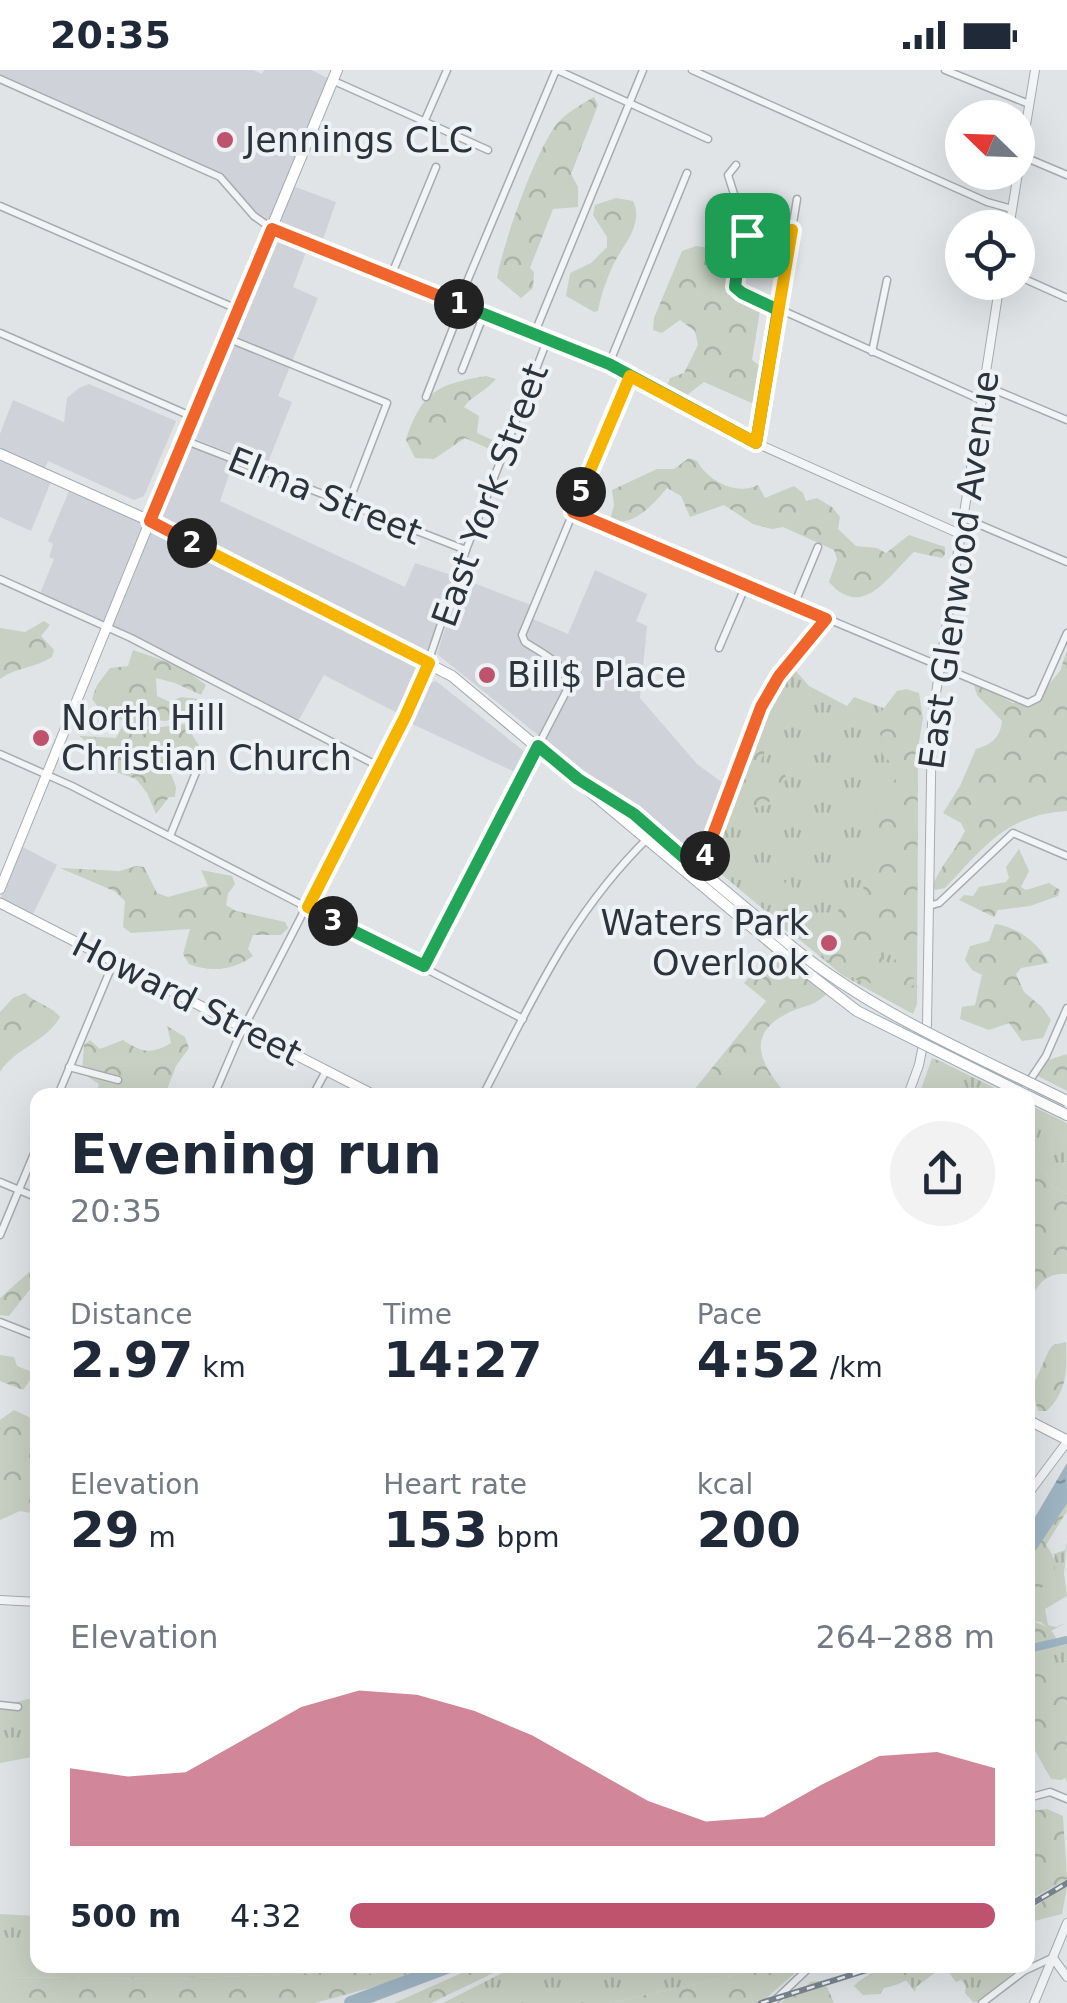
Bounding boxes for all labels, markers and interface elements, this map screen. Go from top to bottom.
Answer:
text: 20:35 [50,13,171,57]
north arrow [945,100,1035,190]
map controls [945,100,1035,300]
place label: Jennings CLC [243,120,473,160]
marker: Jennings CLC [214,129,236,151]
pin [705,193,790,278]
icon: arrive [720,208,775,263]
button: locate [945,210,1035,300]
pin: 1 [434,279,484,329]
text: 1 [449,287,469,320]
street label: East York Street [424,358,556,632]
street label: East Glenwood Avenue [911,368,1007,772]
street label: Elma Street [223,439,427,553]
pin: 5 [556,467,606,517]
text: 5 [571,475,591,508]
pin: 2 [167,518,217,568]
text: 2 [182,526,202,559]
place label: Bill$ Place [507,655,687,695]
marker: Bill$ Place [476,664,498,686]
place label: North Hill Christian Church [61,698,352,778]
marker: North Hill Christian Church [30,727,52,749]
pin: 4 [680,831,730,881]
text: 4 [695,839,715,872]
pin: 3 [308,896,358,946]
place label: Waters Park Overlook [601,903,810,983]
text: 3 [323,904,343,937]
street label: Howard Street [66,924,308,1074]
marker: Waters Park Overlook [818,932,840,954]
button: share [890,1121,995,1226]
text: Evening run [70,1122,442,1186]
text: 20:35 [70,1192,162,1230]
text: Distance [70,1298,192,1331]
text: Time [383,1298,452,1331]
text: Pace [697,1298,762,1331]
text: 2.97 [70,1331,193,1389]
text: 14:27 [383,1331,542,1389]
text: 4:52 [697,1331,821,1389]
text: km [193,1351,246,1384]
text: /km [821,1351,883,1384]
text: Elevation [70,1468,200,1501]
text: Heart rate [383,1468,527,1501]
text: kcal [697,1468,753,1501]
text: 29 [70,1501,140,1559]
text: 153 [383,1501,488,1559]
text: 200 [697,1501,801,1559]
text: m [140,1521,176,1554]
text: bpm [488,1521,559,1554]
text: Elevation [70,1618,219,1656]
text: 264–288 m [816,1618,995,1656]
text: 500 m [70,1897,181,1935]
text: 4:32 [230,1897,302,1935]

